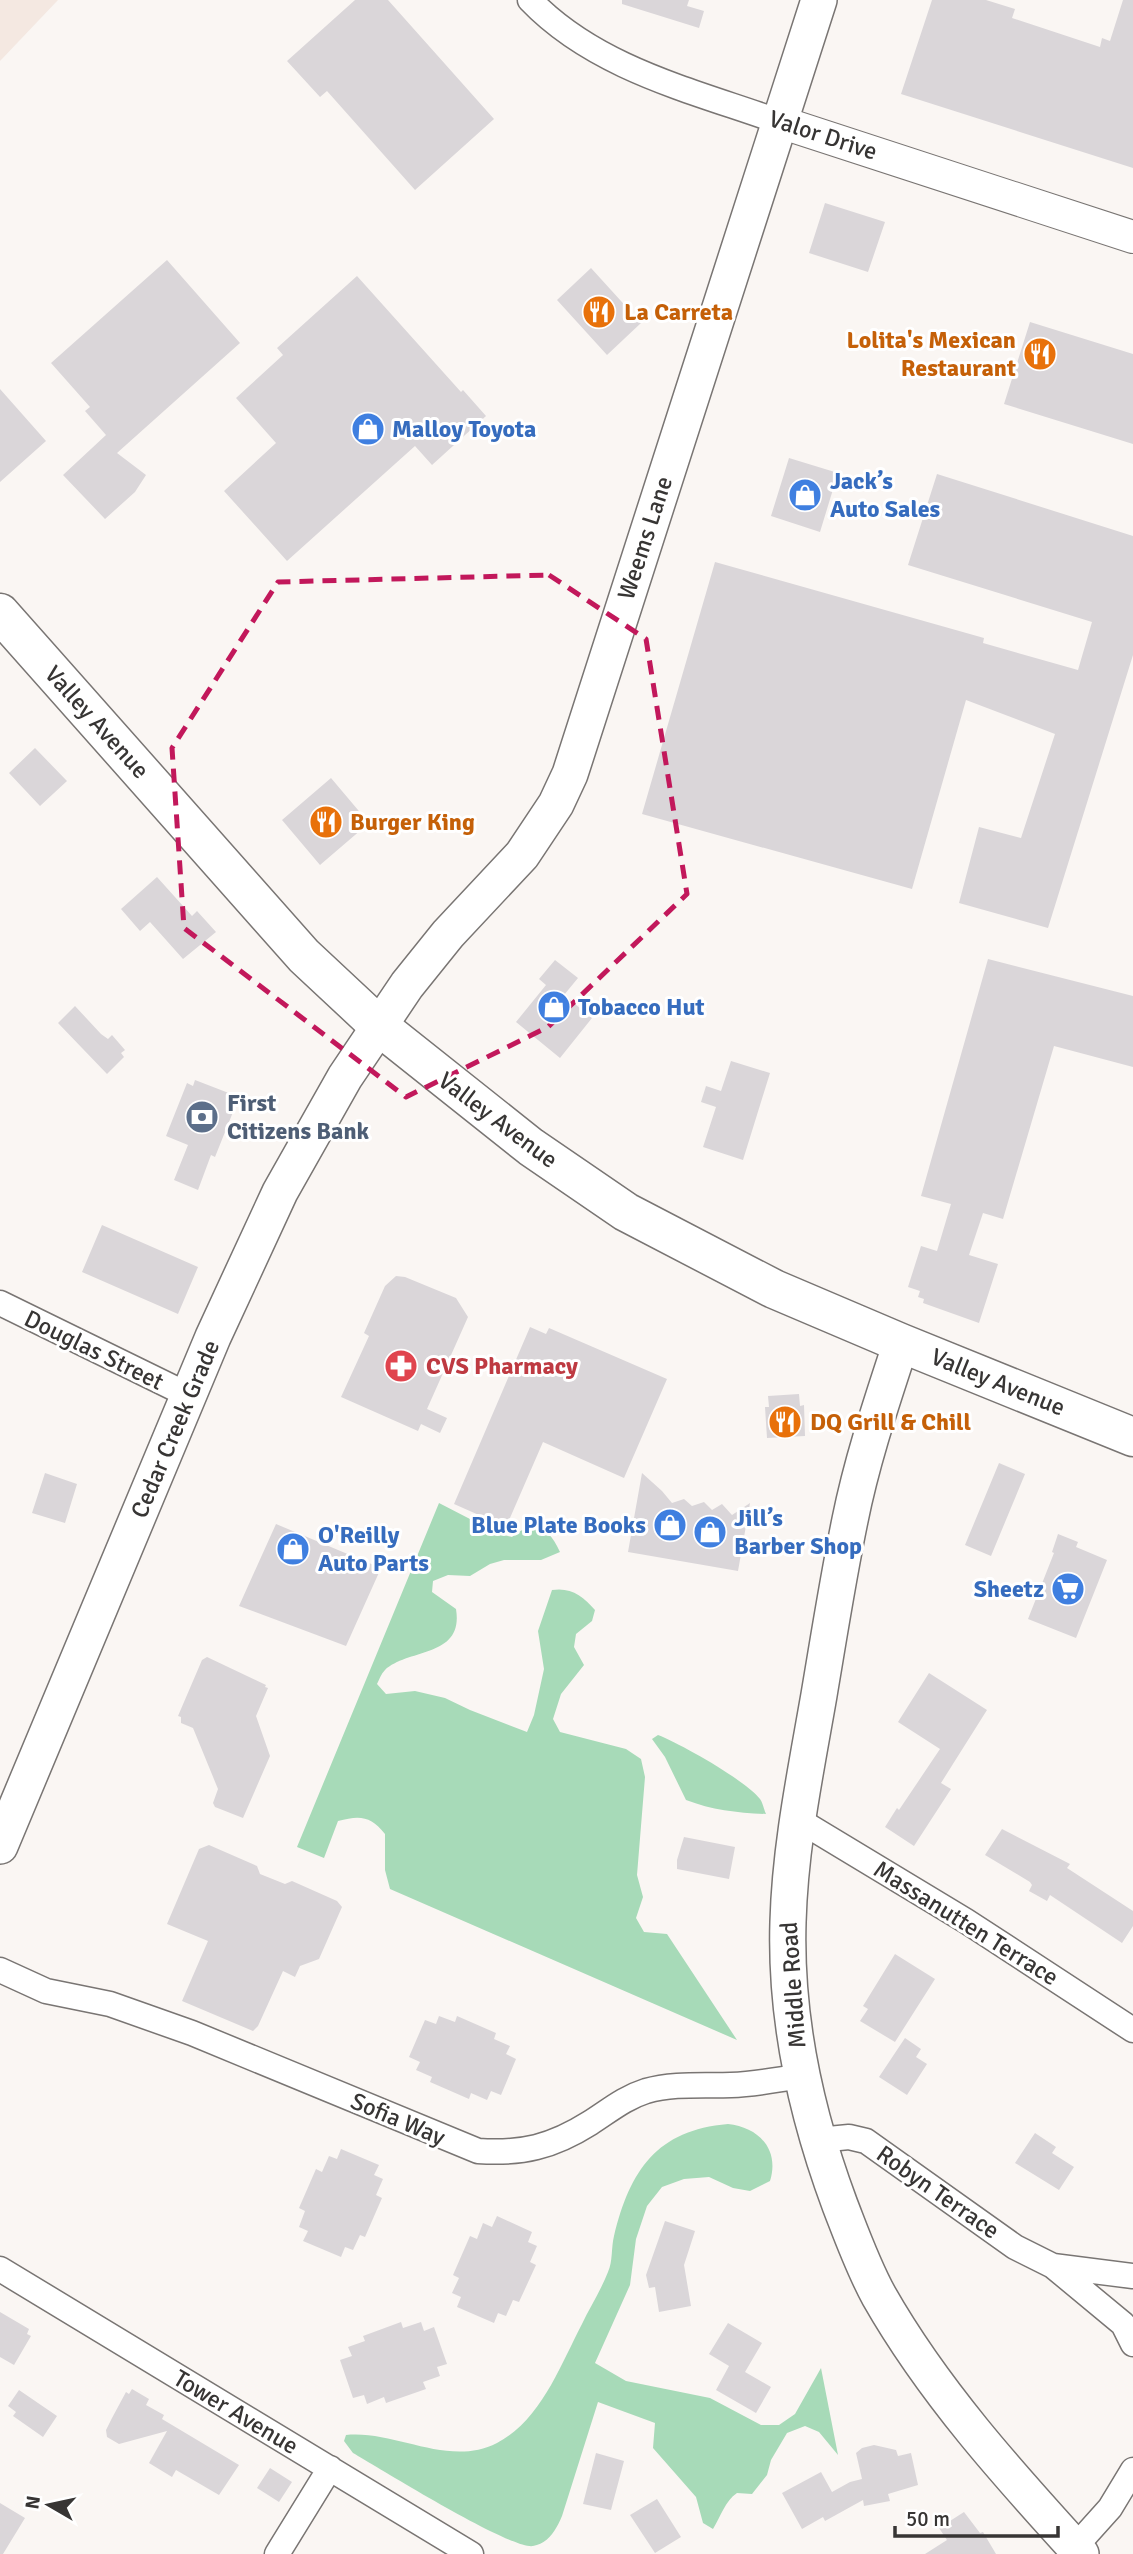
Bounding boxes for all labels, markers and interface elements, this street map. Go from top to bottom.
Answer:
street label: Valor Drive [765,103,881,167]
restaurant icon: La Carreta [580,293,618,331]
place label: La Carreta [624,297,733,327]
place label: Lolita's Mexican Restaurant [846,325,1016,383]
restaurant icon: Lolita's Mexican Restaurant [1021,335,1059,373]
shop icon: Malloy Toyota [349,410,387,448]
place label: Malloy Toyota [392,414,536,444]
place label: Jack’s Auto Sales [830,466,941,524]
street label: Weems Lane [611,473,679,603]
shop icon: Jack’s Auto Sales [786,476,824,514]
street label: Valley Avenue [38,659,156,785]
restaurant icon: Burger King [307,803,345,841]
place label: Burger King [350,807,475,837]
shop icon: Tobacco Hut [535,988,573,1026]
place label: Tobacco Hut [578,992,705,1022]
street label: Valley Avenue [432,1065,564,1175]
place label: First Citizens Bank [227,1088,370,1146]
bank icon: First Citizens Bank [183,1098,221,1136]
street label: Douglas Street [19,1303,169,1397]
street label: Cedar Creek Grade [124,1335,226,1523]
street label: Valley Avenue [927,1342,1069,1422]
pharmacy icon: CVS Pharmacy [382,1347,420,1385]
place label: CVS Pharmacy [426,1351,578,1381]
restaurant icon: DQ Grill & Chill [766,1403,804,1441]
place label: DQ Grill & Chill [810,1407,971,1437]
place label: Jill’s Barber Shop [734,1503,862,1561]
shop icon: Blue Plate Books [651,1506,689,1544]
place label: Blue Plate Books [471,1510,646,1540]
shop icon: Jill’s Barber Shop [691,1513,729,1551]
place label: O'Reilly Auto Parts [318,1520,429,1578]
shop icon: O'Reilly Auto Parts [274,1530,312,1568]
supermarket icon: Sheetz [1049,1570,1087,1608]
place label: Sheetz [974,1574,1044,1604]
street label: Massanutten Terrace [868,1854,1064,1992]
street label: Middle Road [774,1921,812,2049]
street label: Sofia Way [346,2086,450,2152]
street label: Robyn Terrace [871,2139,1005,2245]
street label: Tower Avenue [168,2363,304,2461]
north arrow [14,2470,84,2540]
text: N [20,2494,46,2511]
scale bar [895,2494,1058,2538]
text: 50 m [906,2506,950,2532]

